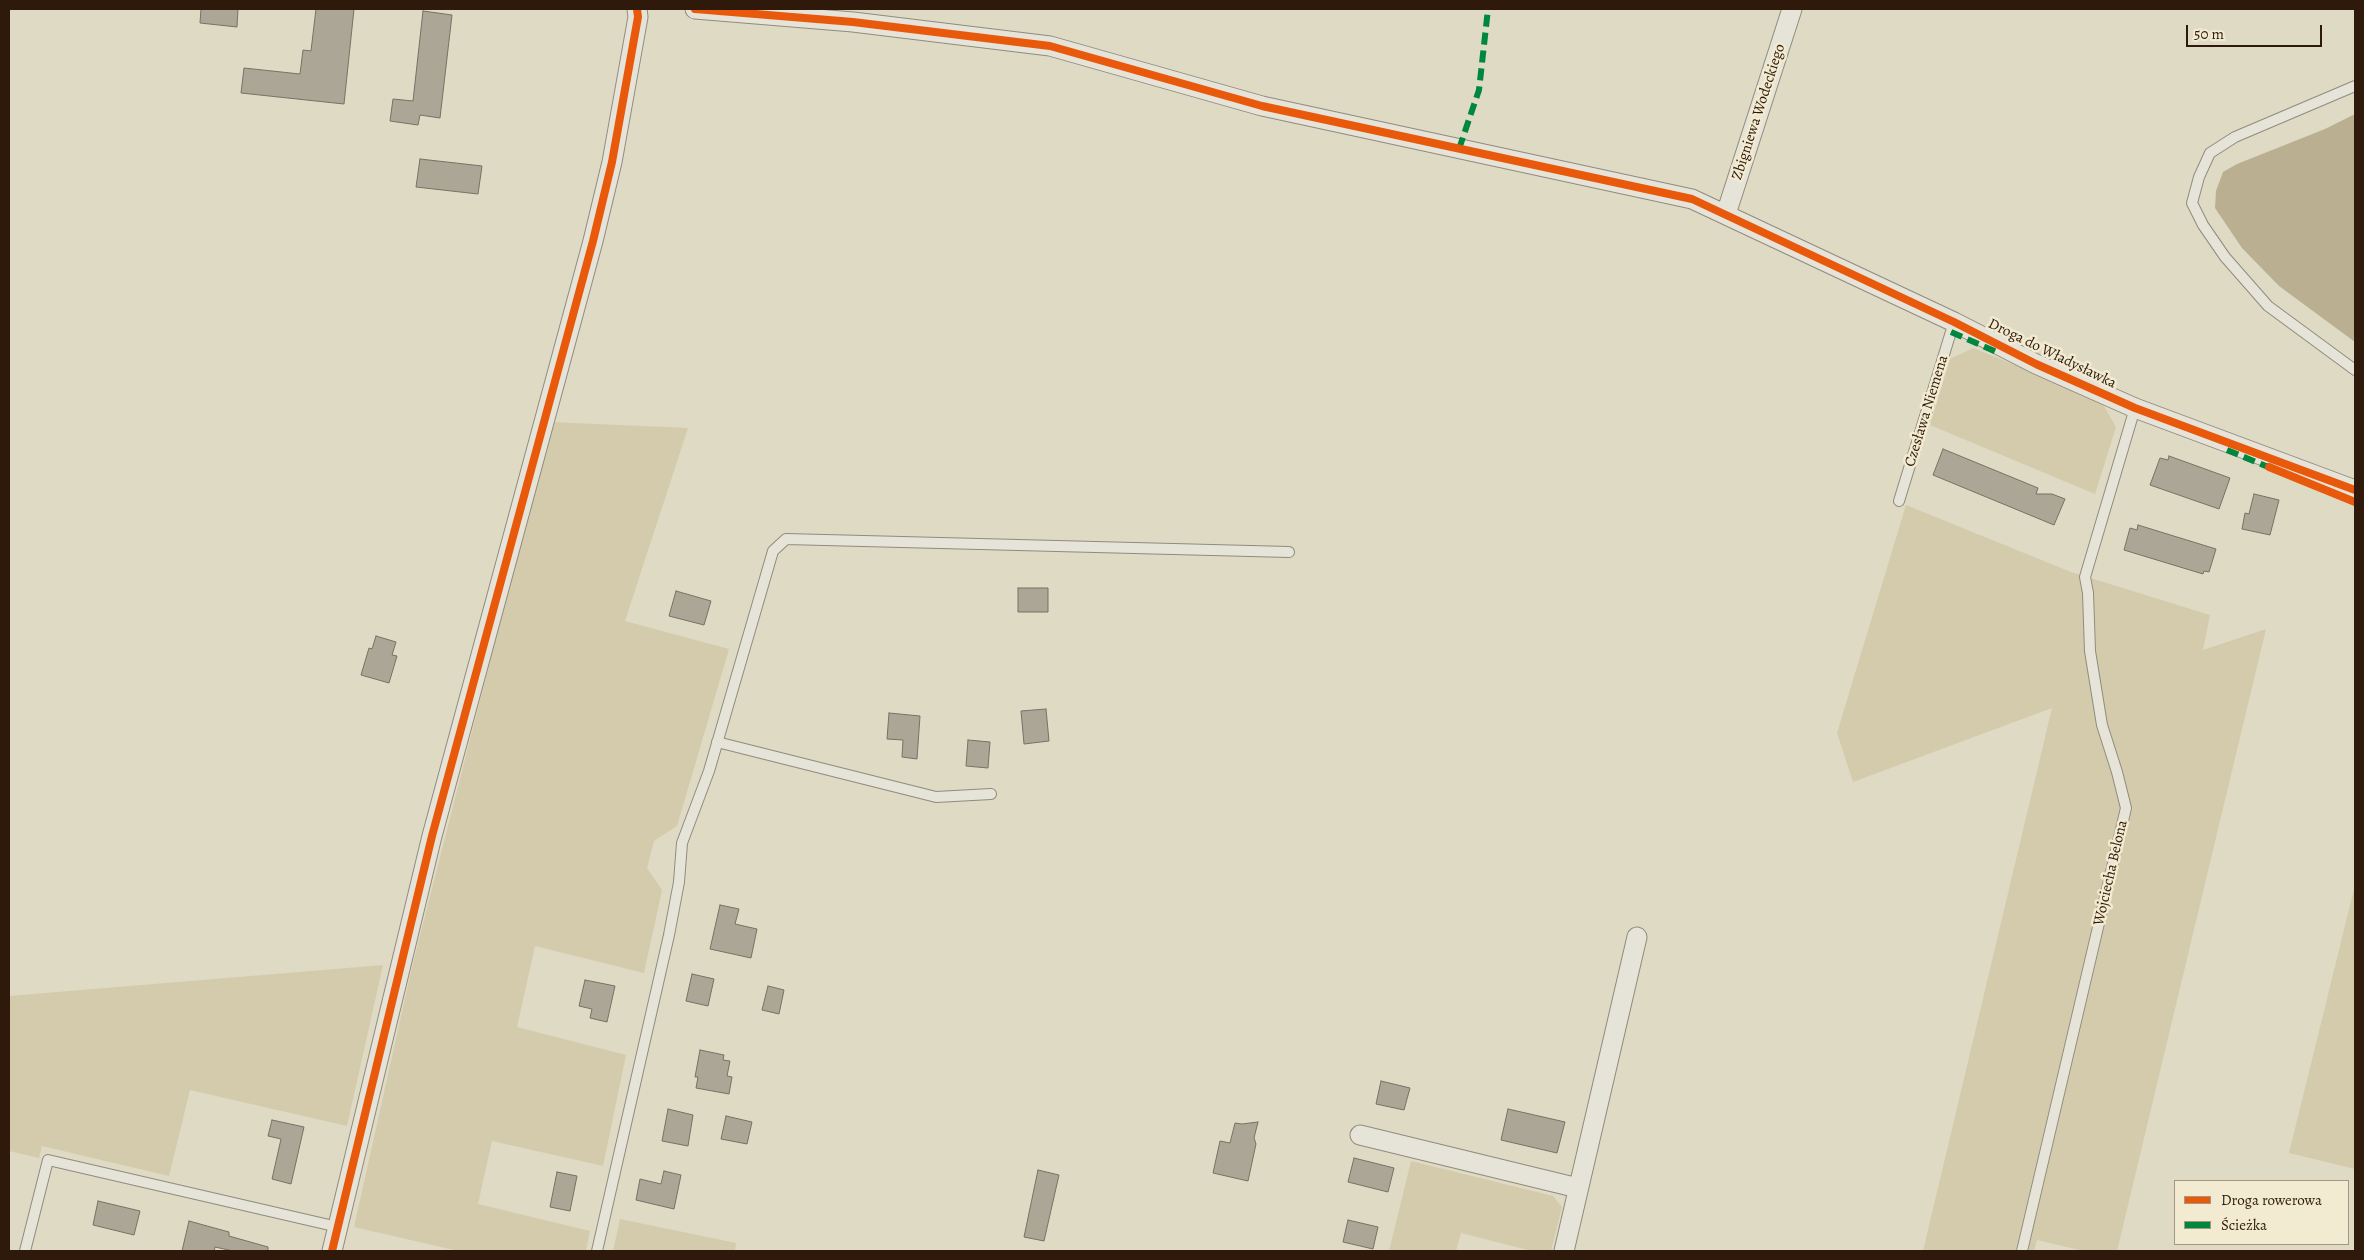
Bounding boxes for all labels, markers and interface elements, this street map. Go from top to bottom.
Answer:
scale bar [2189,15,2325,47]
text: 50 m [2194,24,2224,44]
street label: Zbigniewa Wodeckiego [1728,42,1790,182]
street label: Droga do Władysławka [1985,315,2119,393]
street label: Czesława Niemena [1901,353,1953,469]
street label: Wojciecha Belona [2090,819,2132,927]
legend [2174,1180,2349,1245]
text: Droga rowerowa [2221,1190,2322,1210]
text: Ścieżka [2221,1215,2267,1235]

